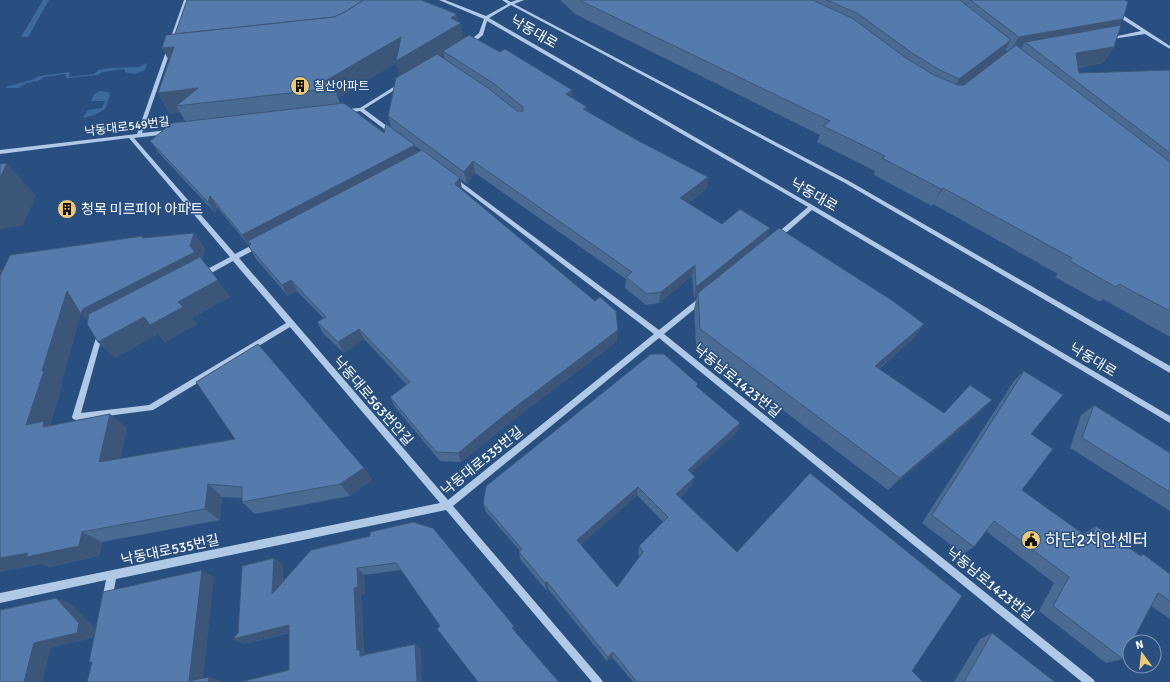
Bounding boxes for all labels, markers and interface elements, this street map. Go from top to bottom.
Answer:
street label: 낙동대로 [507,12,561,52]
building icon: 칠산아파트 [289,75,311,97]
place label: 칠산아파트 [314,79,369,94]
street label: 낙동대로549번길 [84,114,170,140]
street label: 낙동대로 [787,175,841,215]
building icon: 청목 미르피아 아파트 [56,198,78,220]
place label: 청목 미르피아 아파트 [81,201,203,218]
street label: 낙동대로 [1067,339,1120,381]
street label: 낙동남로1423번길 [690,341,784,421]
street label: 낙동대로563번안길 [330,353,416,449]
street label: 낙동대로535번길 [438,423,526,499]
public building icon: 하단2치안센터 [1020,529,1042,551]
place label: 하단2치안센터 [1045,530,1148,551]
street label: 낙동대로535번길 [119,531,221,569]
street label: 낙동남로1423번길 [943,544,1037,624]
north arrow [1122,634,1162,674]
text: N [1134,638,1145,652]

